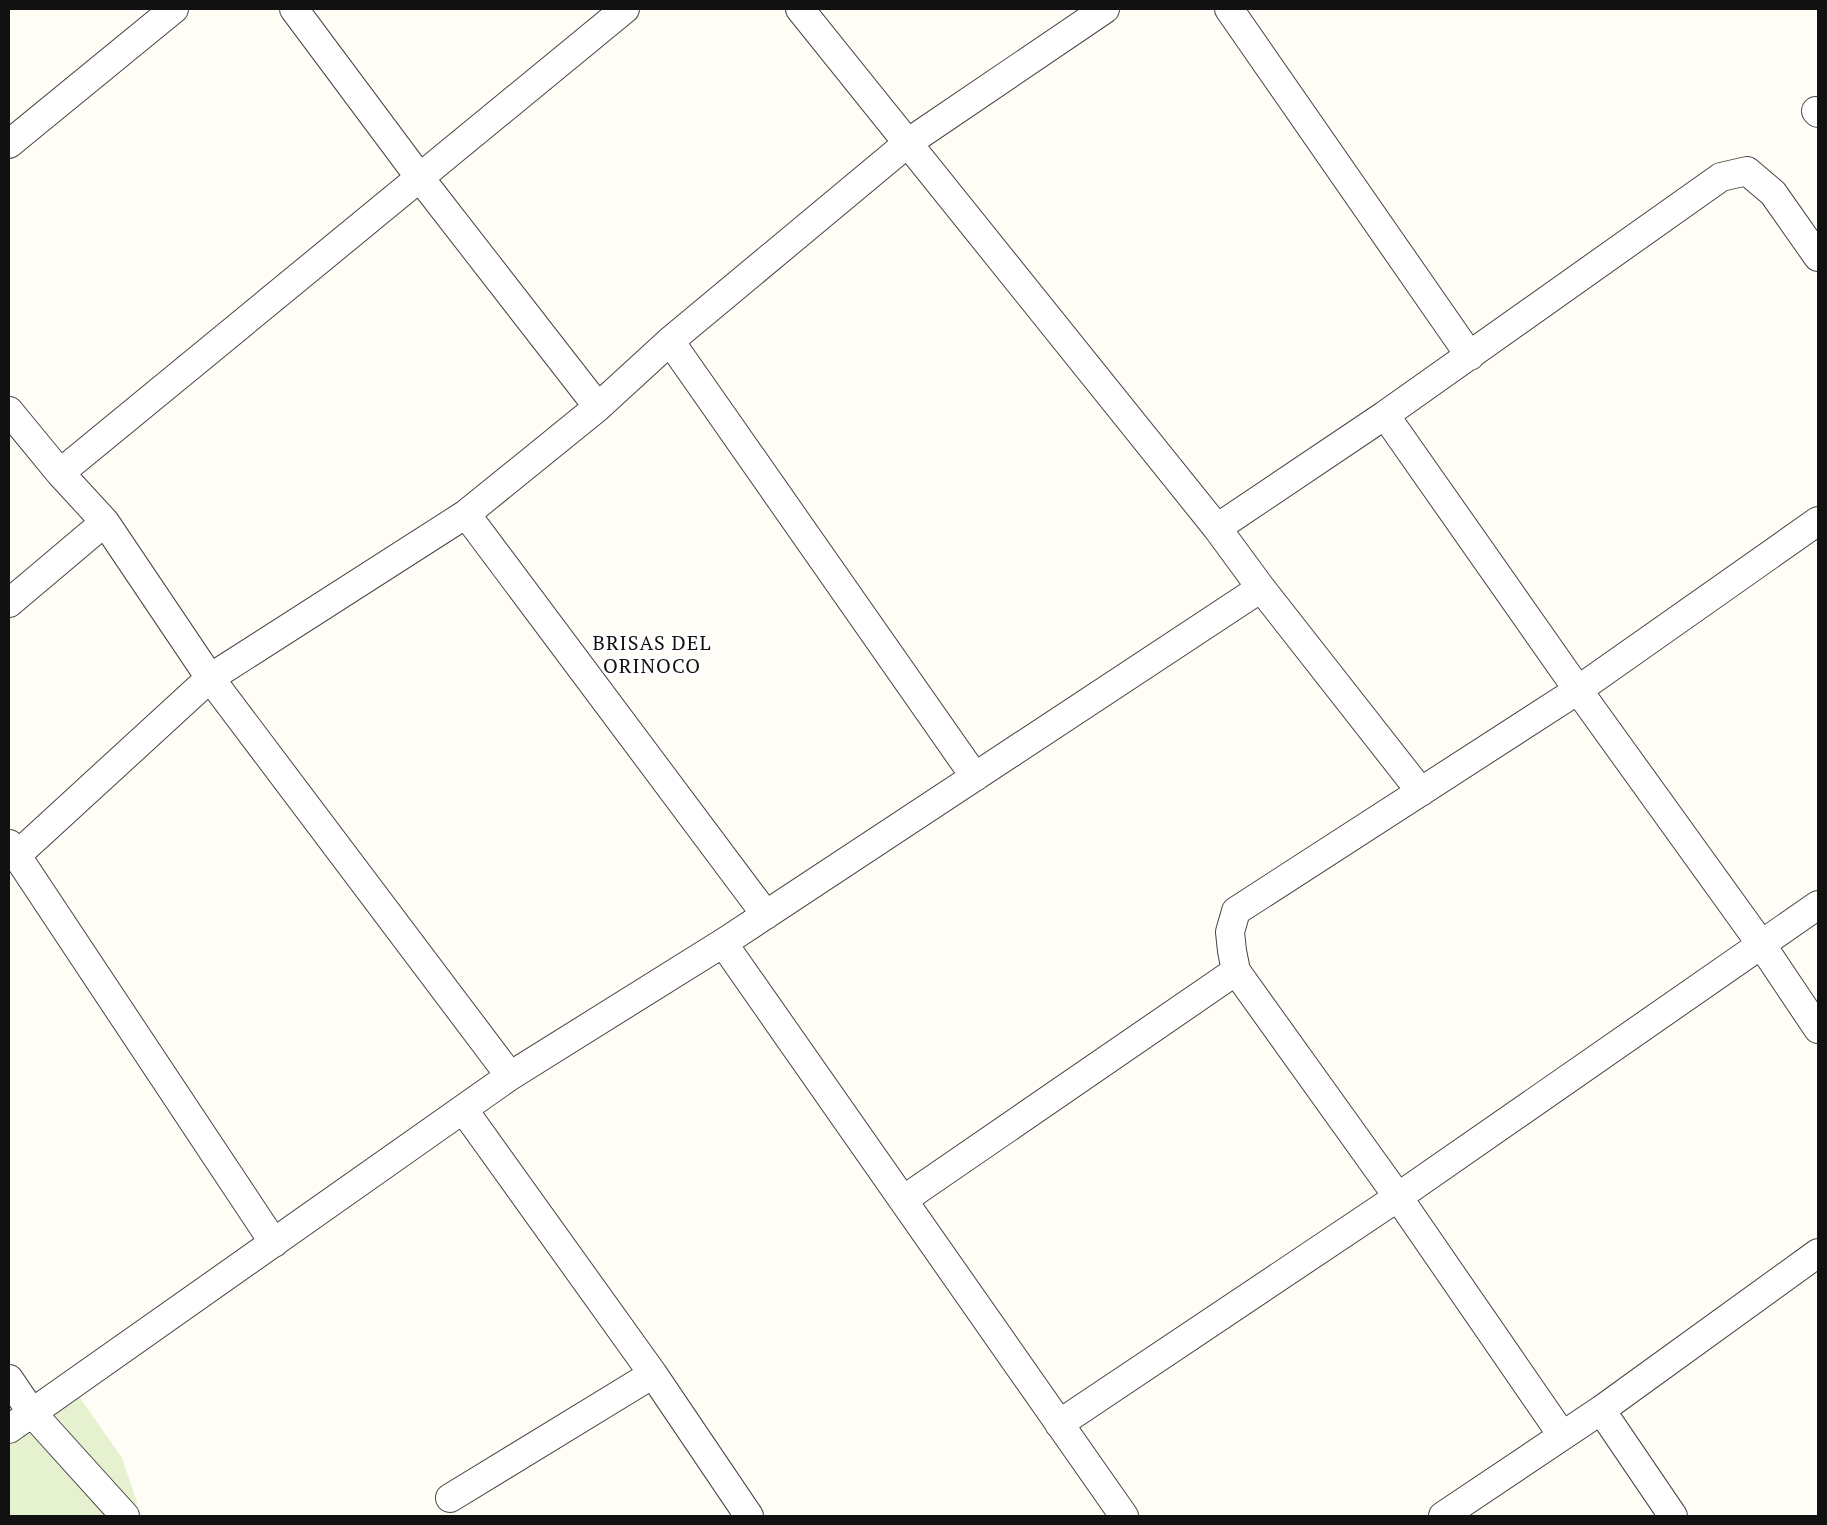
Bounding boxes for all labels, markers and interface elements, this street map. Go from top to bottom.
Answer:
district label: BRISAS DEL ORINOCO [593,629,711,679]

